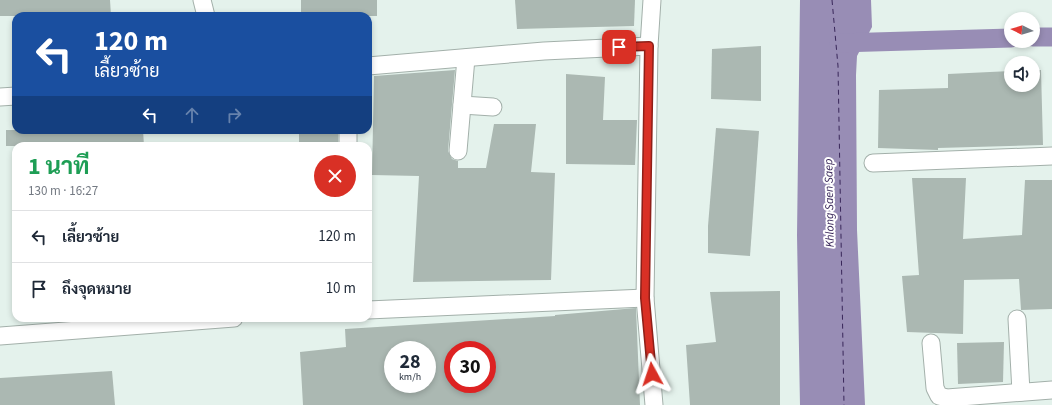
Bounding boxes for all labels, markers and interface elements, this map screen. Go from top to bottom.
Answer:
north arrow [1004,12,1040,48]
map controls [1004,12,1040,92]
text: 120 m [94,21,168,61]
icon: left [28,28,80,80]
pin [602,30,636,64]
icon: arrive [608,36,630,58]
button: sound [1004,56,1040,92]
text: เลี้ยวซ้าย [94,59,160,84]
icon: left [139,104,161,126]
icon: ahead [181,104,203,126]
icon: right [223,104,245,126]
text: 1 นาที [28,149,90,184]
button: close [314,155,356,197]
water label: Khlong Saen Saep [820,158,839,248]
text: 130 m · 16:27 [28,182,98,200]
icon: left [28,226,50,248]
text: 120 m [318,226,356,247]
text: เลี้ยวซ้าย [62,227,119,248]
icon: arrive [28,278,50,300]
text: 10 m [326,278,356,299]
text: ถึงจุดหมาย [62,279,132,300]
speed limit sign: 30 [444,341,496,393]
text: 28 [399,348,421,376]
position arrow [631,353,673,395]
text: km/h [399,370,421,384]

